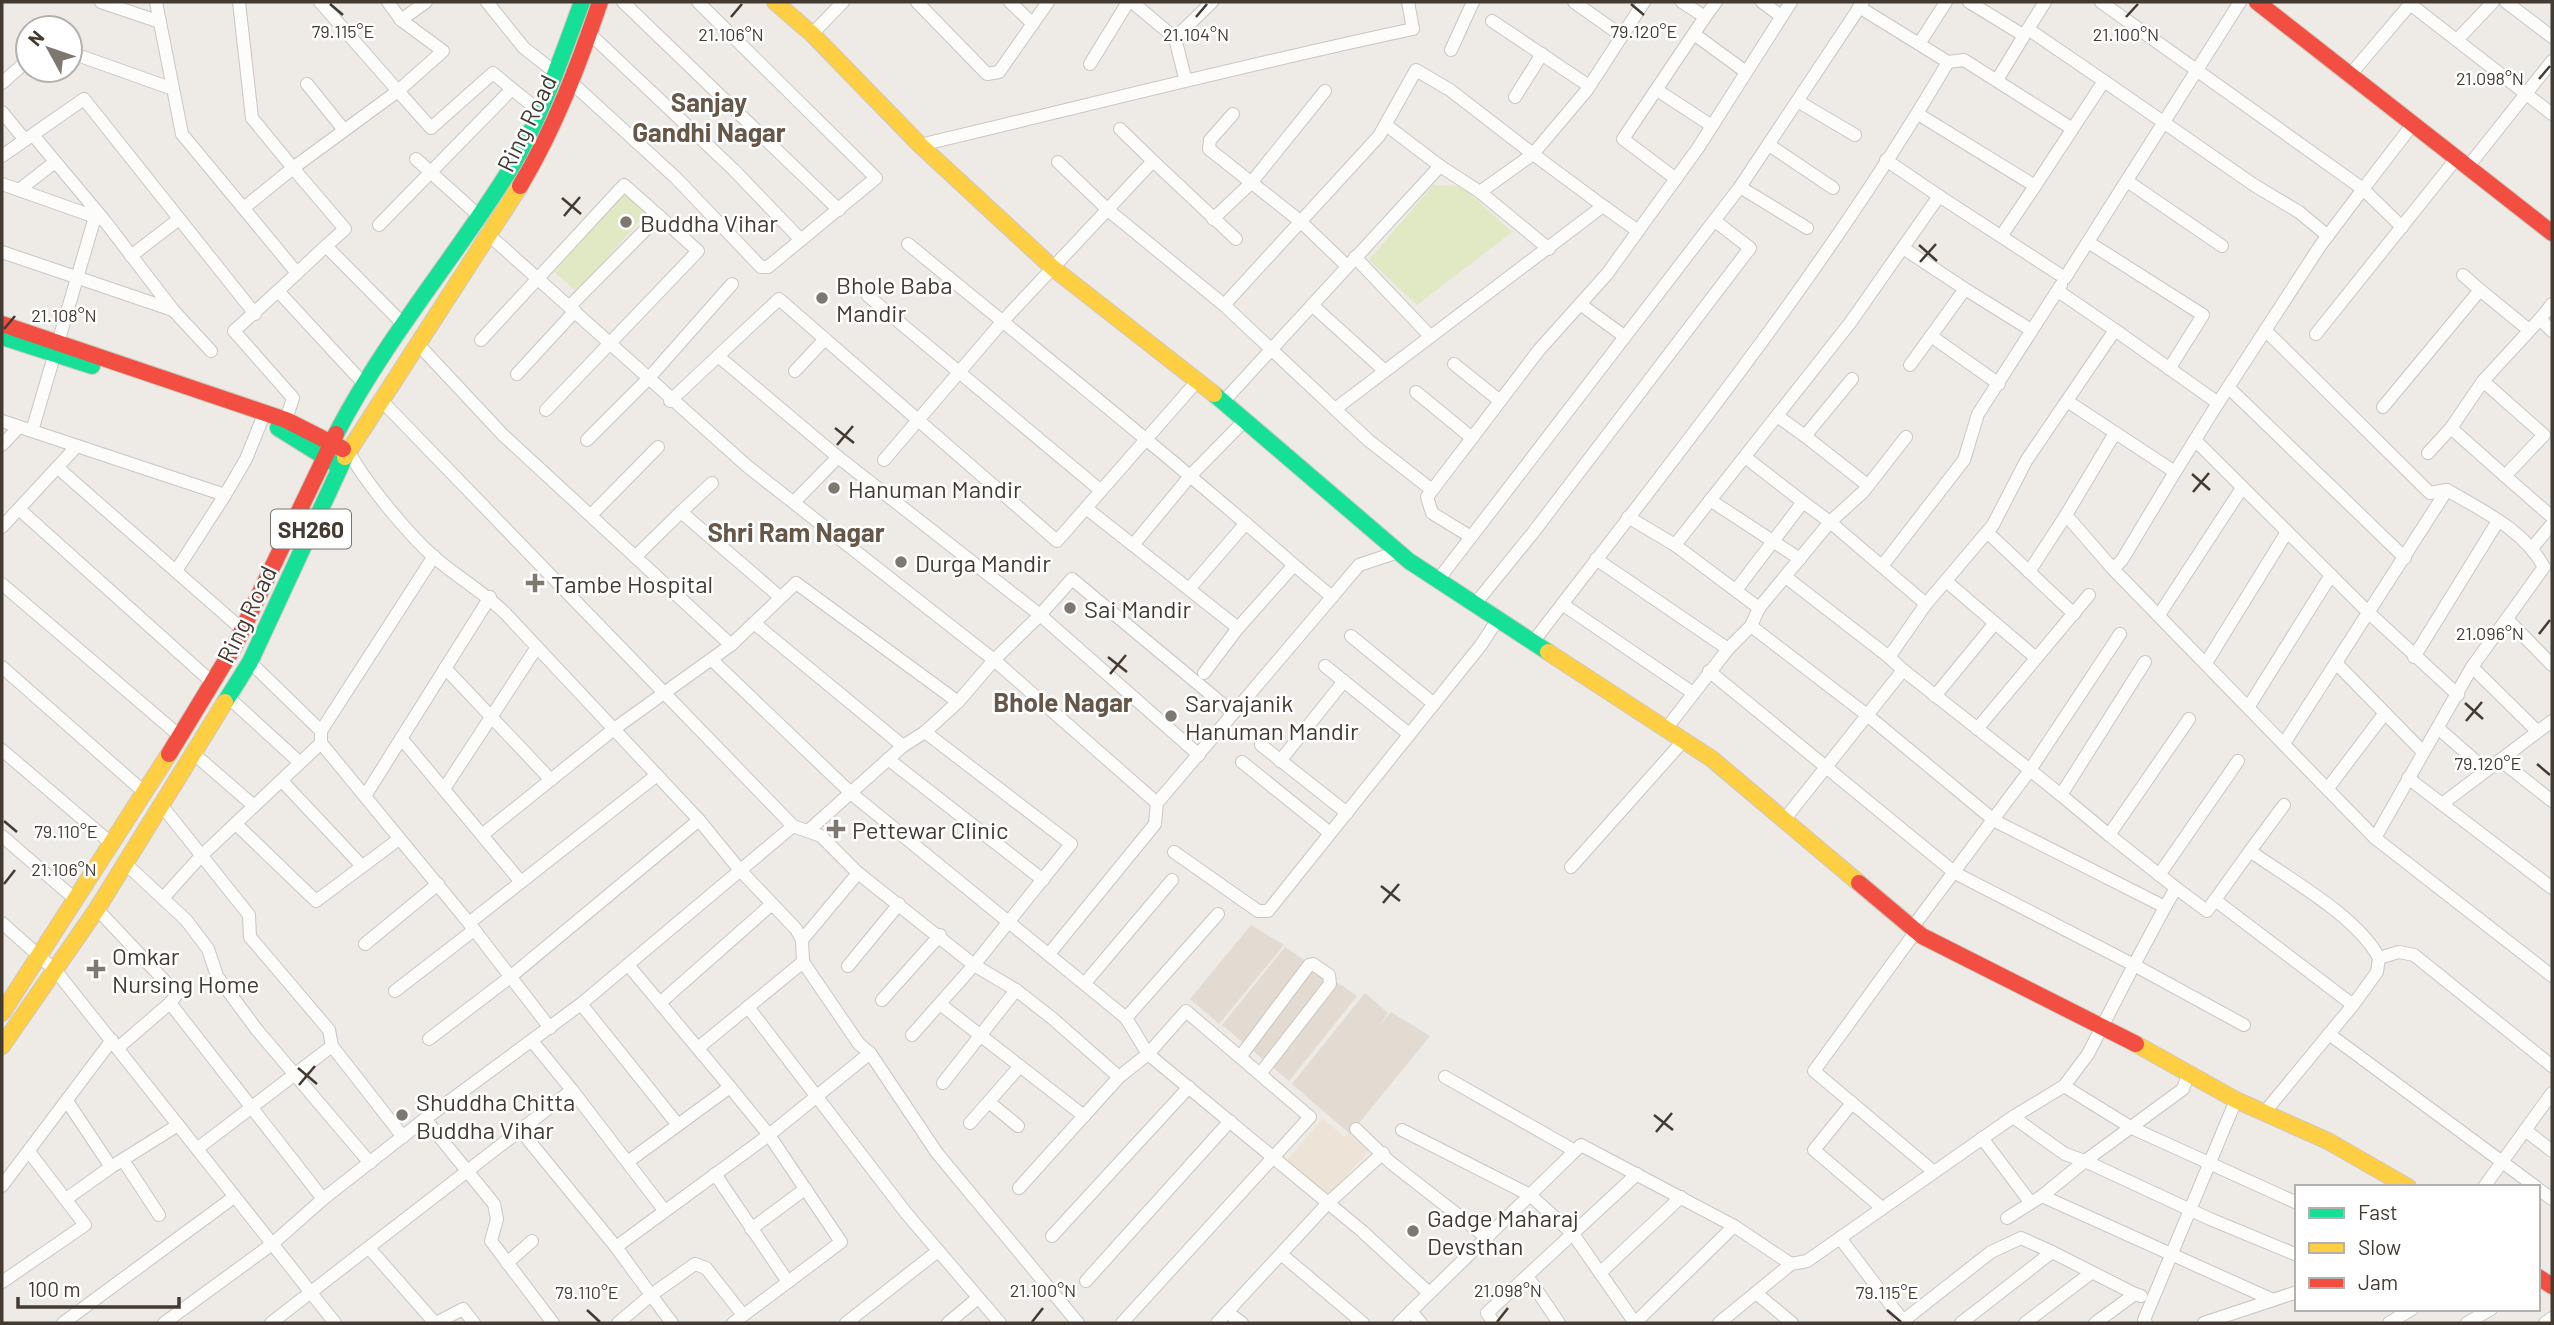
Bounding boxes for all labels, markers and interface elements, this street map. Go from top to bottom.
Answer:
north arrow [14,14,84,84]
text: 79.115°E [312,20,374,42]
text: 79.120°E [1611,20,1677,42]
text: 21.106°N [698,23,764,45]
text: 21.104°N [1163,23,1229,45]
text: 21.100°N [2093,23,2159,45]
text: N [23,26,48,50]
text: 21.098°N [2456,67,2524,89]
street label: Ring Road [490,70,562,176]
district label: Sanjay Gandhi Nagar [632,86,786,147]
place label: Buddha Vihar [640,208,778,237]
marker: Buddha Vihar [618,214,634,230]
place label: Bhole Baba Mandir [836,270,953,327]
marker: Bhole Baba Mandir [814,290,830,306]
text: 21.108°N [31,304,97,326]
place label: Hanuman Mandir [848,474,1022,503]
marker: Hanuman Mandir [826,480,842,496]
road number: SH260 [271,509,351,548]
district label: Shri Ram Nagar [707,516,885,547]
place label: Durga Mandir [915,548,1051,577]
marker: Durga Mandir [893,554,909,570]
street label: Ring Road [210,561,282,667]
place label: Tambe Hospital [551,569,713,598]
marker: Tambe Hospital [525,573,545,593]
place label: Sai Mandir [1084,594,1192,623]
marker: Sai Mandir [1062,600,1078,616]
text: 21.096°N [2456,622,2524,644]
district label: Bhole Nagar [993,686,1133,717]
place label: Sarvajanik Hanuman Mandir [1185,688,1359,745]
marker: Sarvajanik Hanuman Mandir [1163,708,1179,724]
text: 79.120°E [2455,752,2521,774]
place label: Pettewar Clinic [852,815,1009,844]
marker: Pettewar Clinic [826,819,846,839]
text: 79.110°E [34,820,98,842]
text: 21.106°N [31,858,97,880]
place label: Omkar Nursing Home [112,941,259,998]
marker: Omkar Nursing Home [86,959,106,979]
place label: Shuddha Chitta Buddha Vihar [416,1087,575,1144]
marker: Shuddha Chitta Buddha Vihar [394,1107,410,1123]
legend [2295,1185,2540,1311]
text: Fast [2358,1199,2398,1224]
place label: Gadge Maharaj Devsthan [1427,1203,1579,1260]
marker: Gadge Maharaj Devsthan [1405,1223,1421,1239]
text: Slow [2358,1234,2401,1259]
scale bar [18,1266,178,1310]
text: Jam [2358,1269,2398,1294]
text: 100 m [28,1276,81,1301]
text: 21.100°N [1010,1279,1076,1301]
text: 21.098°N [1474,1279,1542,1301]
text: 79.110°E [555,1281,619,1303]
text: 79.115°E [1856,1281,1918,1303]

